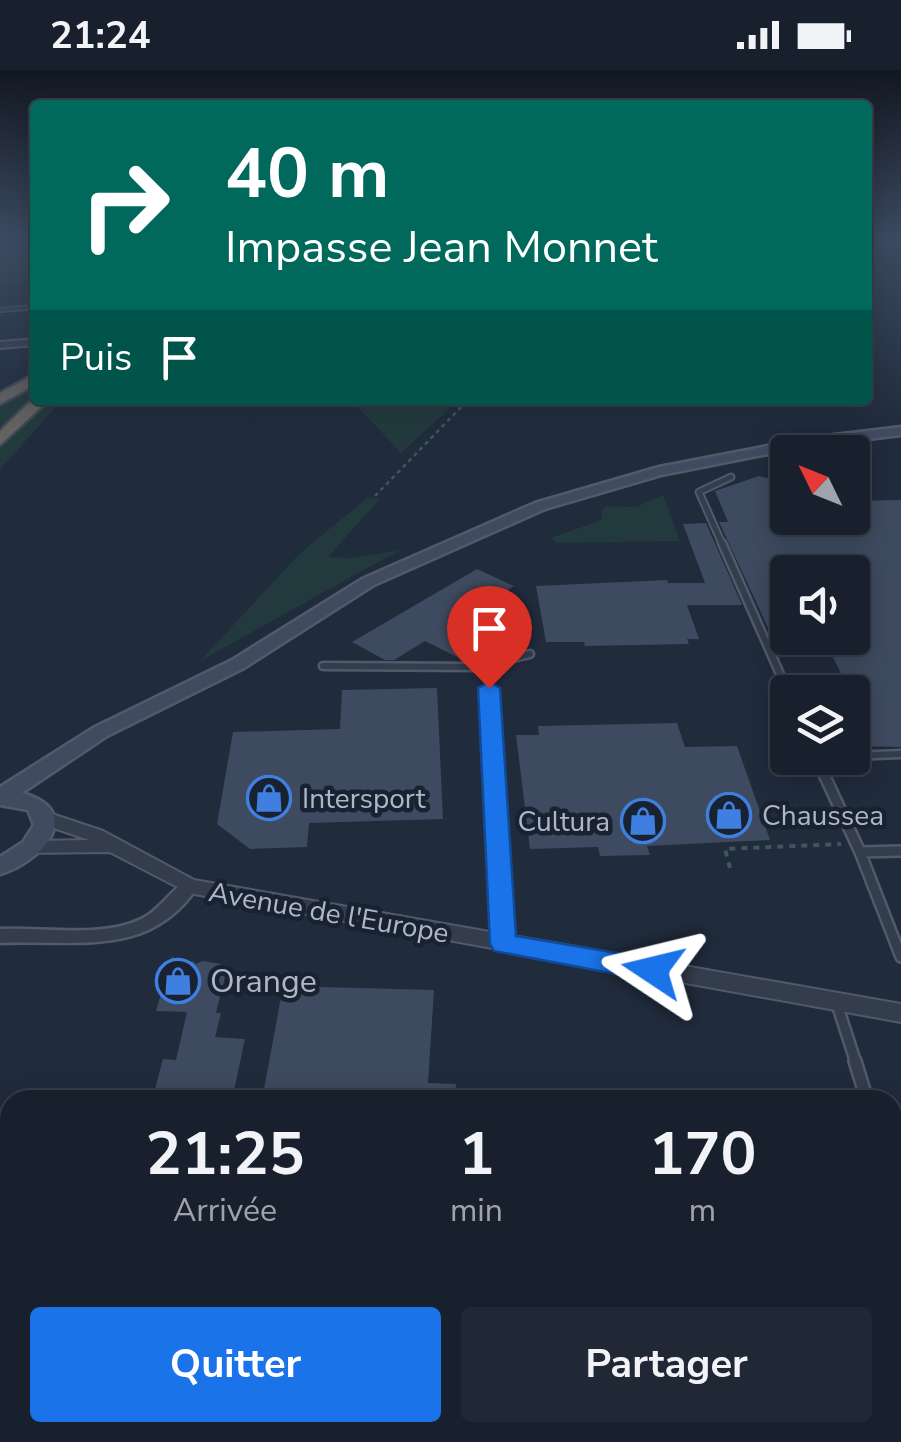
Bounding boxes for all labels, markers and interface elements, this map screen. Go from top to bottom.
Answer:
text: 21:24 [50,10,151,61]
text: 40 m [225,126,389,222]
icon: right [60,140,190,270]
text: Impasse Jean Monnet [225,217,658,278]
icon: arrive [152,330,207,385]
text: Puis [60,332,132,383]
north arrow [770,435,870,535]
map controls [770,435,870,775]
button: sound [770,555,870,655]
pin [447,586,532,689]
icon: arrive [462,601,517,656]
button: layers [770,675,870,775]
shop icon: Intersport [246,775,292,821]
place label: Intersport [302,780,426,818]
shop icon: Chaussea [706,792,752,838]
place label: Chaussea [762,797,884,835]
shop icon: Cultura [620,798,666,844]
place label: Cultura [517,803,610,841]
street label: Avenue de l'Europe [206,873,452,953]
position arrow [601,918,705,1022]
shop icon: Orange [155,958,201,1004]
place label: Orange [210,960,317,1003]
text: 21:25 [146,1113,304,1195]
text: 1 [458,1113,494,1195]
text: 170 [648,1113,756,1195]
text: Arrivée [173,1189,277,1232]
text: min [450,1189,503,1232]
text: m [689,1189,716,1232]
button: Quitter [30,1307,441,1422]
button: Partager [461,1307,872,1422]

